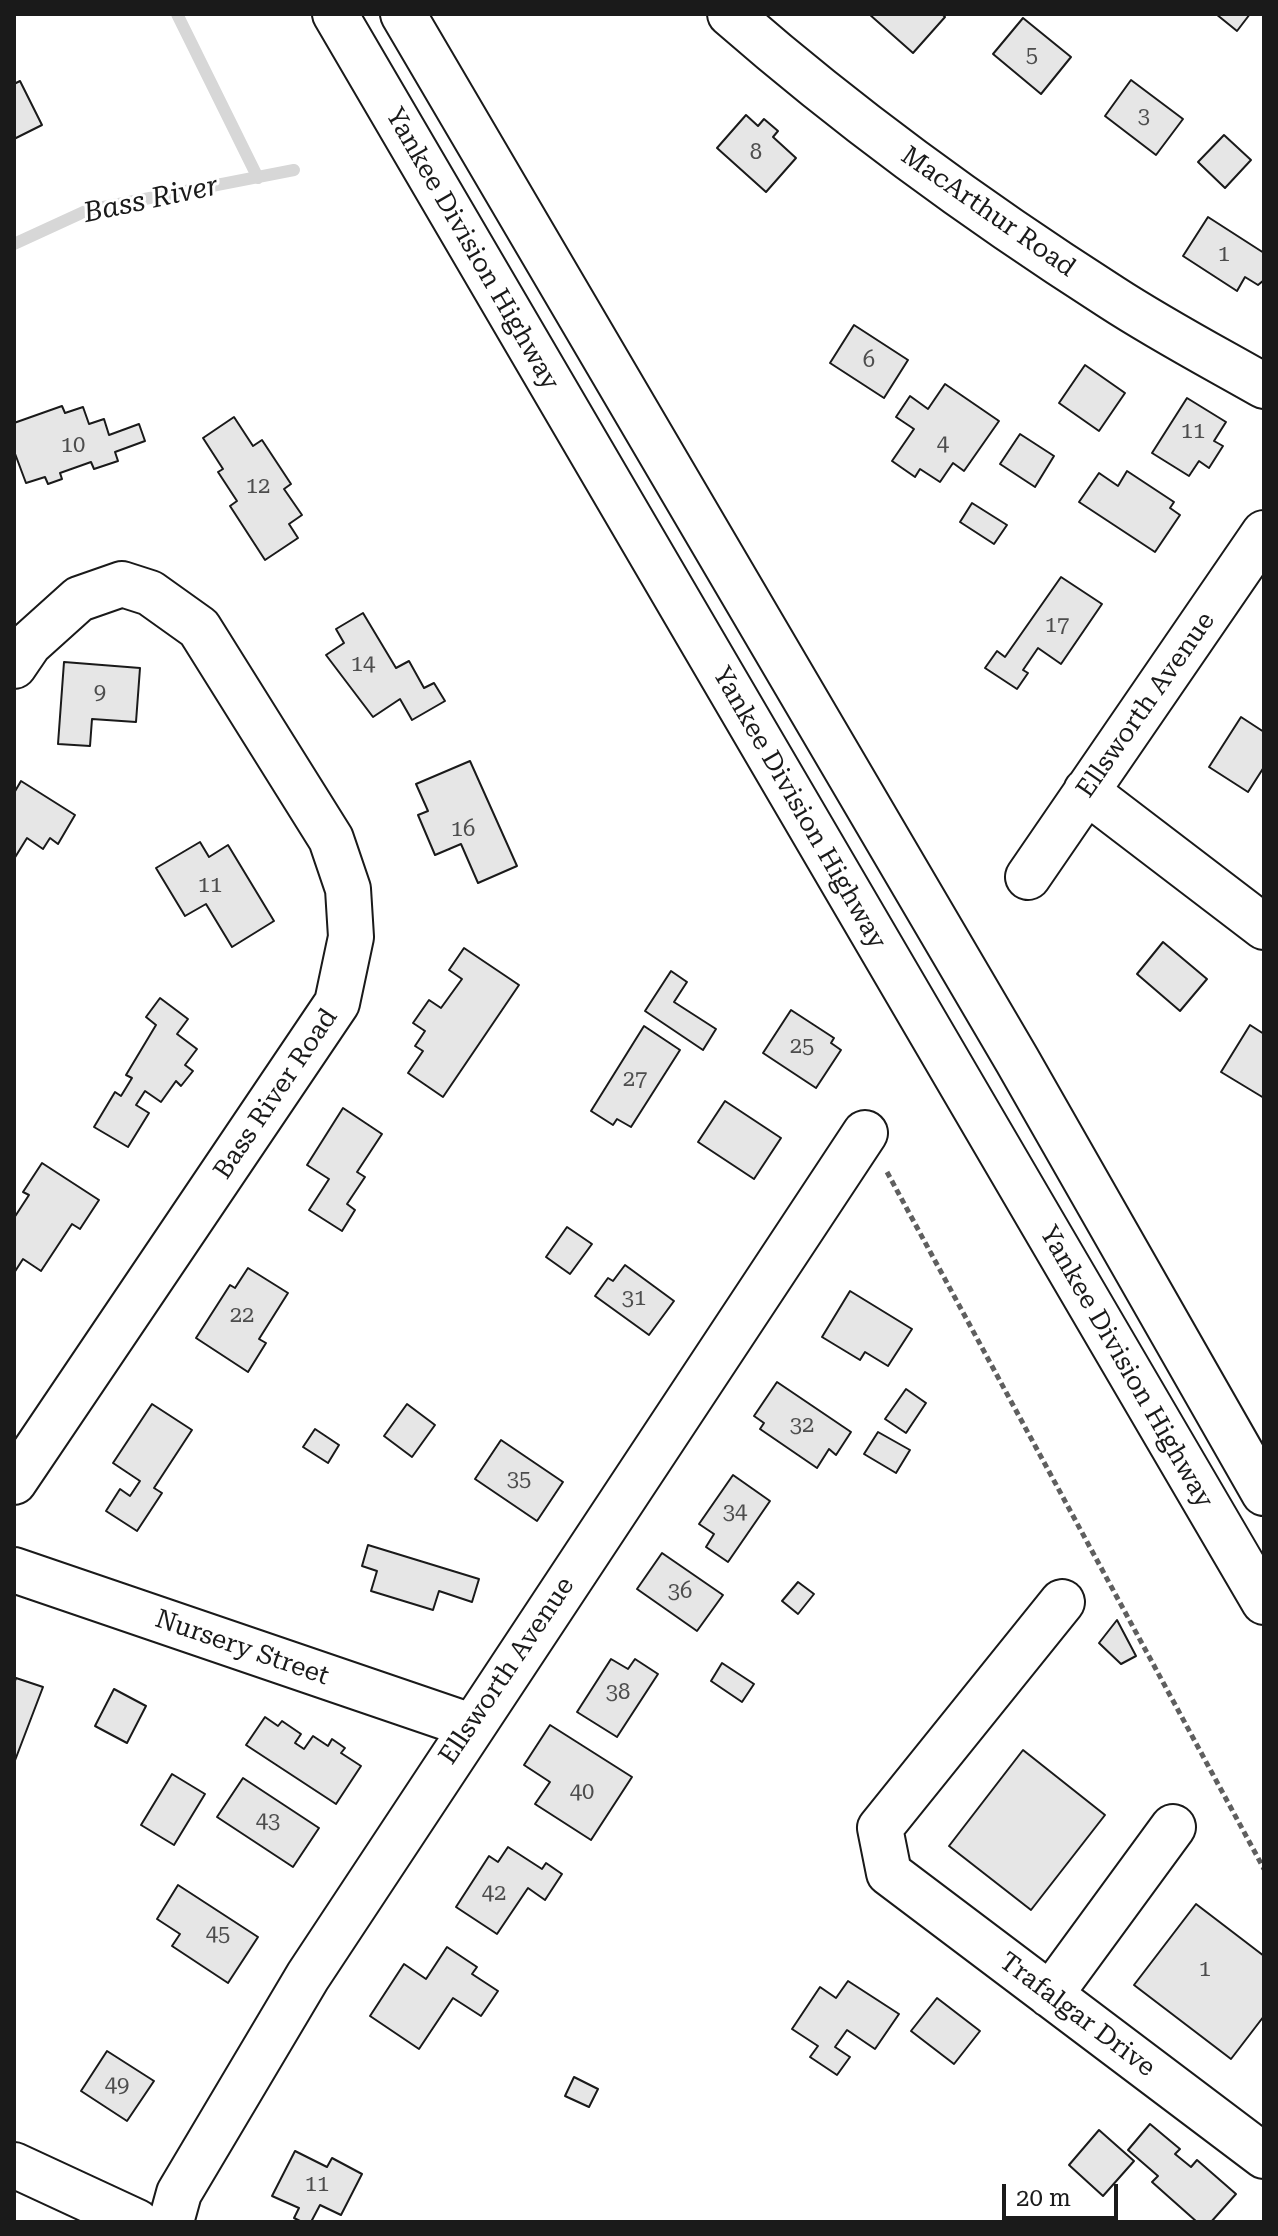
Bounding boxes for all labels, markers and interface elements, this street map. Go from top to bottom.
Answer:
house number: 5 [1026,43,1038,69]
street label: Yankee Division Highway [378,103,566,395]
house number: 3 [1138,104,1150,130]
house number: 8 [750,140,762,166]
street label: MacArthur Road [895,140,1081,284]
water label: Bass River [80,169,222,231]
house number: 1 [1218,242,1230,268]
house number: 6 [863,348,875,374]
house number: 11 [1181,419,1205,445]
house number: 4 [937,432,949,458]
house number: 10 [61,433,85,459]
house number: 12 [246,474,270,500]
street label: Ellsworth Avenue [1070,606,1222,804]
house number: 17 [1045,613,1069,639]
house number: 14 [351,652,375,678]
street label: Yankee Division Highway [705,662,893,954]
house number: 9 [94,680,106,706]
house number: 16 [451,817,475,843]
house number: 11 [198,873,222,899]
street label: Bass River Road [207,1003,345,1185]
house number: 25 [790,1034,814,1060]
house number: 27 [623,1067,647,1093]
street label: Yankee Division Highway [1032,1221,1220,1513]
house number: 31 [622,1286,646,1312]
house number: 22 [230,1303,254,1329]
house number: 32 [790,1413,814,1439]
house number: 35 [507,1467,531,1493]
house number: 34 [723,1500,747,1526]
street label: Ellsworth Avenue [433,1571,581,1771]
house number: 36 [668,1579,692,1605]
street label: Nursery Street [151,1604,333,1692]
house number: 38 [606,1680,630,1706]
house number: 40 [570,1780,594,1806]
house number: 43 [256,1809,280,1835]
house number: 42 [482,1881,506,1907]
house number: 45 [206,1922,230,1948]
street label: Trafalgar Drive [993,1946,1161,2084]
house number: 1 [1199,1957,1211,1983]
house number: 49 [105,2073,129,2099]
scale bar [1006,2168,1122,2218]
house number: 11 [305,2172,329,2198]
text: 20 m [1016,2184,1071,2212]

